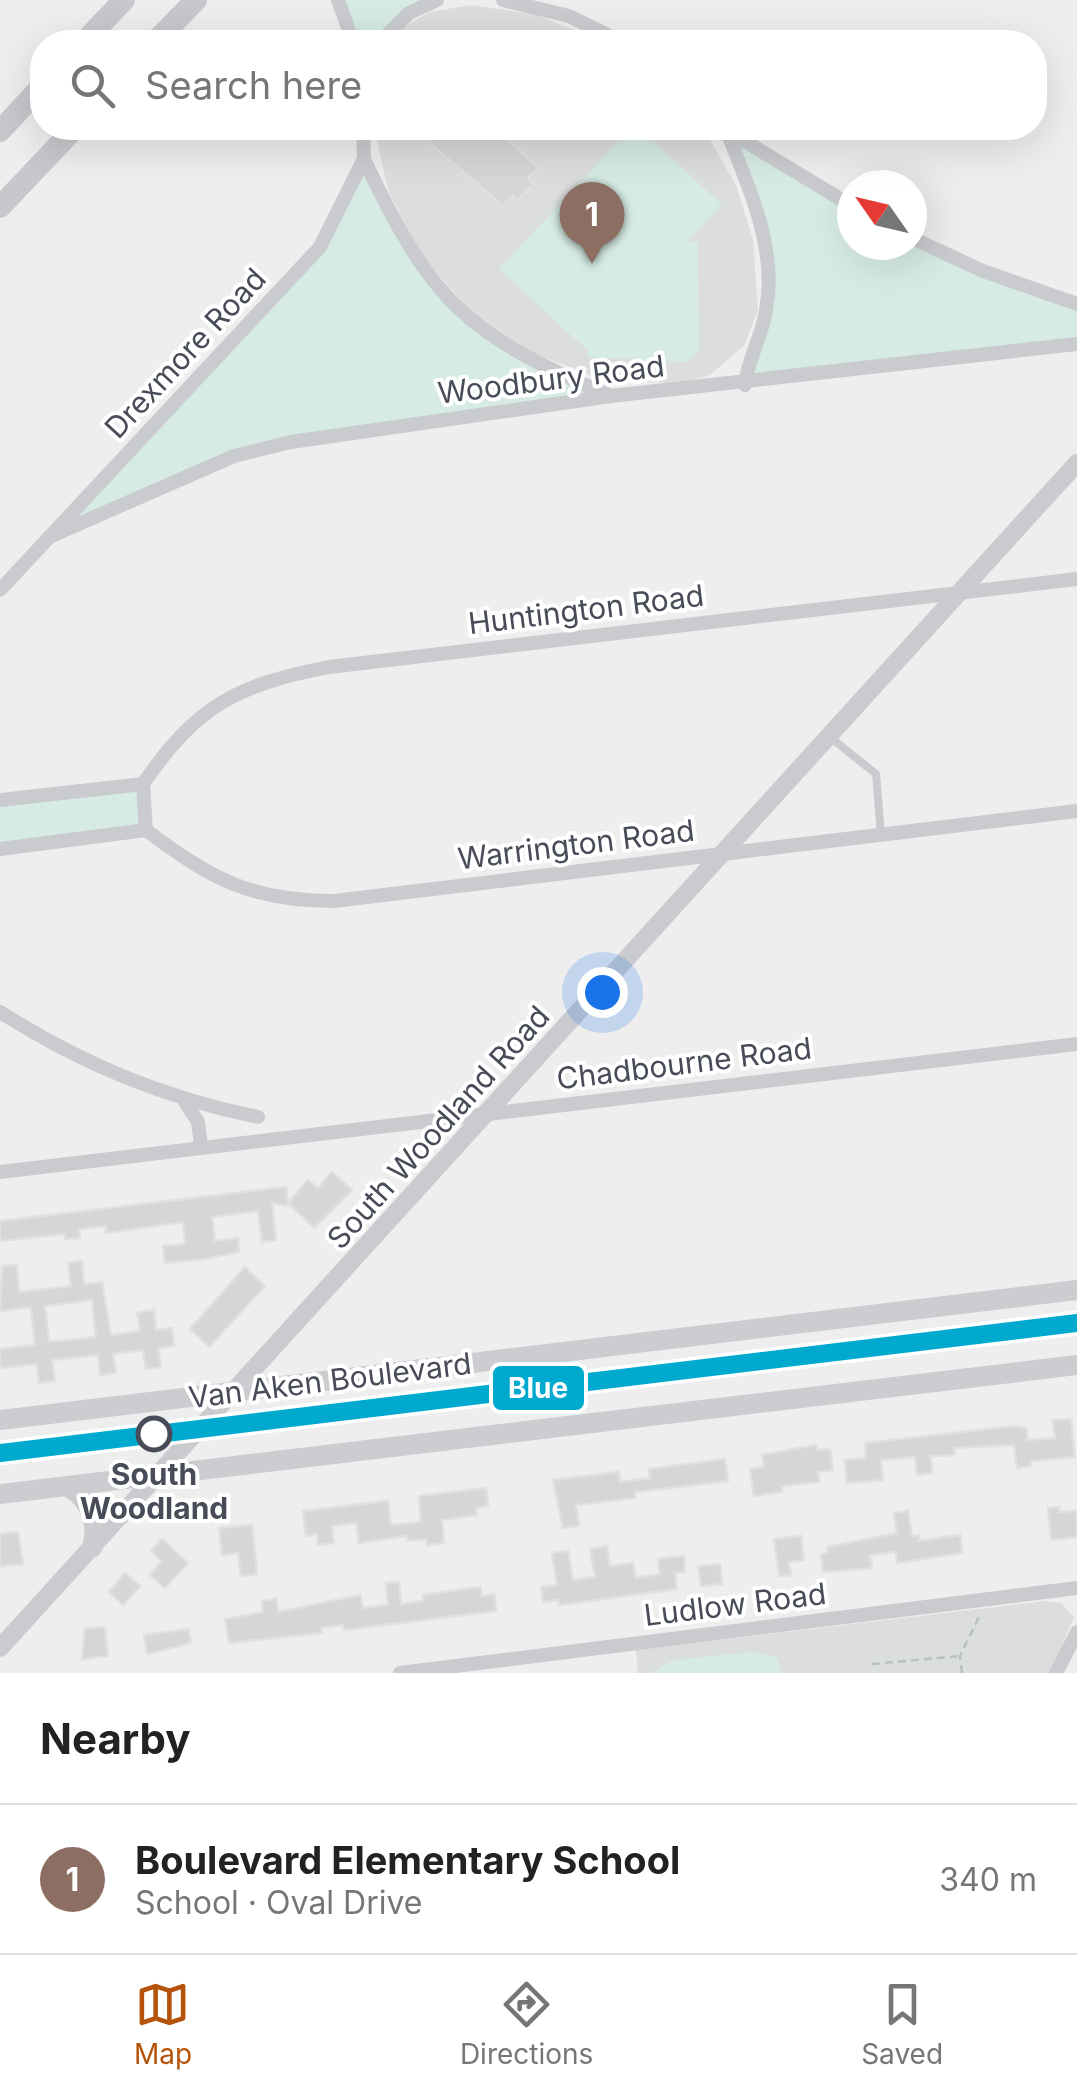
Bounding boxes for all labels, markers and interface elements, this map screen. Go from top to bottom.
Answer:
search box [30,30,1047,140]
icon: search [65,58,120,113]
text: Search here [145,62,362,108]
north arrow [837,170,927,260]
pin: 1 [560,182,624,264]
street label: Drexmore Road [97,261,273,445]
street label: Woodbury Road [436,347,666,411]
street label: Huntington Road [466,577,706,641]
street label: Warrington Road [456,812,696,876]
your location [577,967,628,1018]
street label: South Woodland Road [319,998,557,1256]
street label: Chadbourne Road [554,1029,814,1097]
street label: Van Aken Boulevard [187,1345,473,1415]
line badge: Blue [491,1364,586,1412]
text: Blue [508,1371,568,1405]
marker: South Woodland [137,1417,171,1451]
place label: South Woodland [80,1456,228,1526]
street label: Ludlow Road [642,1575,828,1633]
text: Nearby [40,1713,191,1764]
text: Boulevard Elementary School [135,1837,680,1883]
text: 1 [66,1860,79,1899]
text: 340 m [939,1860,1037,1899]
text: School · Oval Drive [135,1883,423,1922]
tab: Map [134,1977,192,2071]
tab: Directions [460,1977,593,2071]
tab: Saved [861,1977,943,2071]

